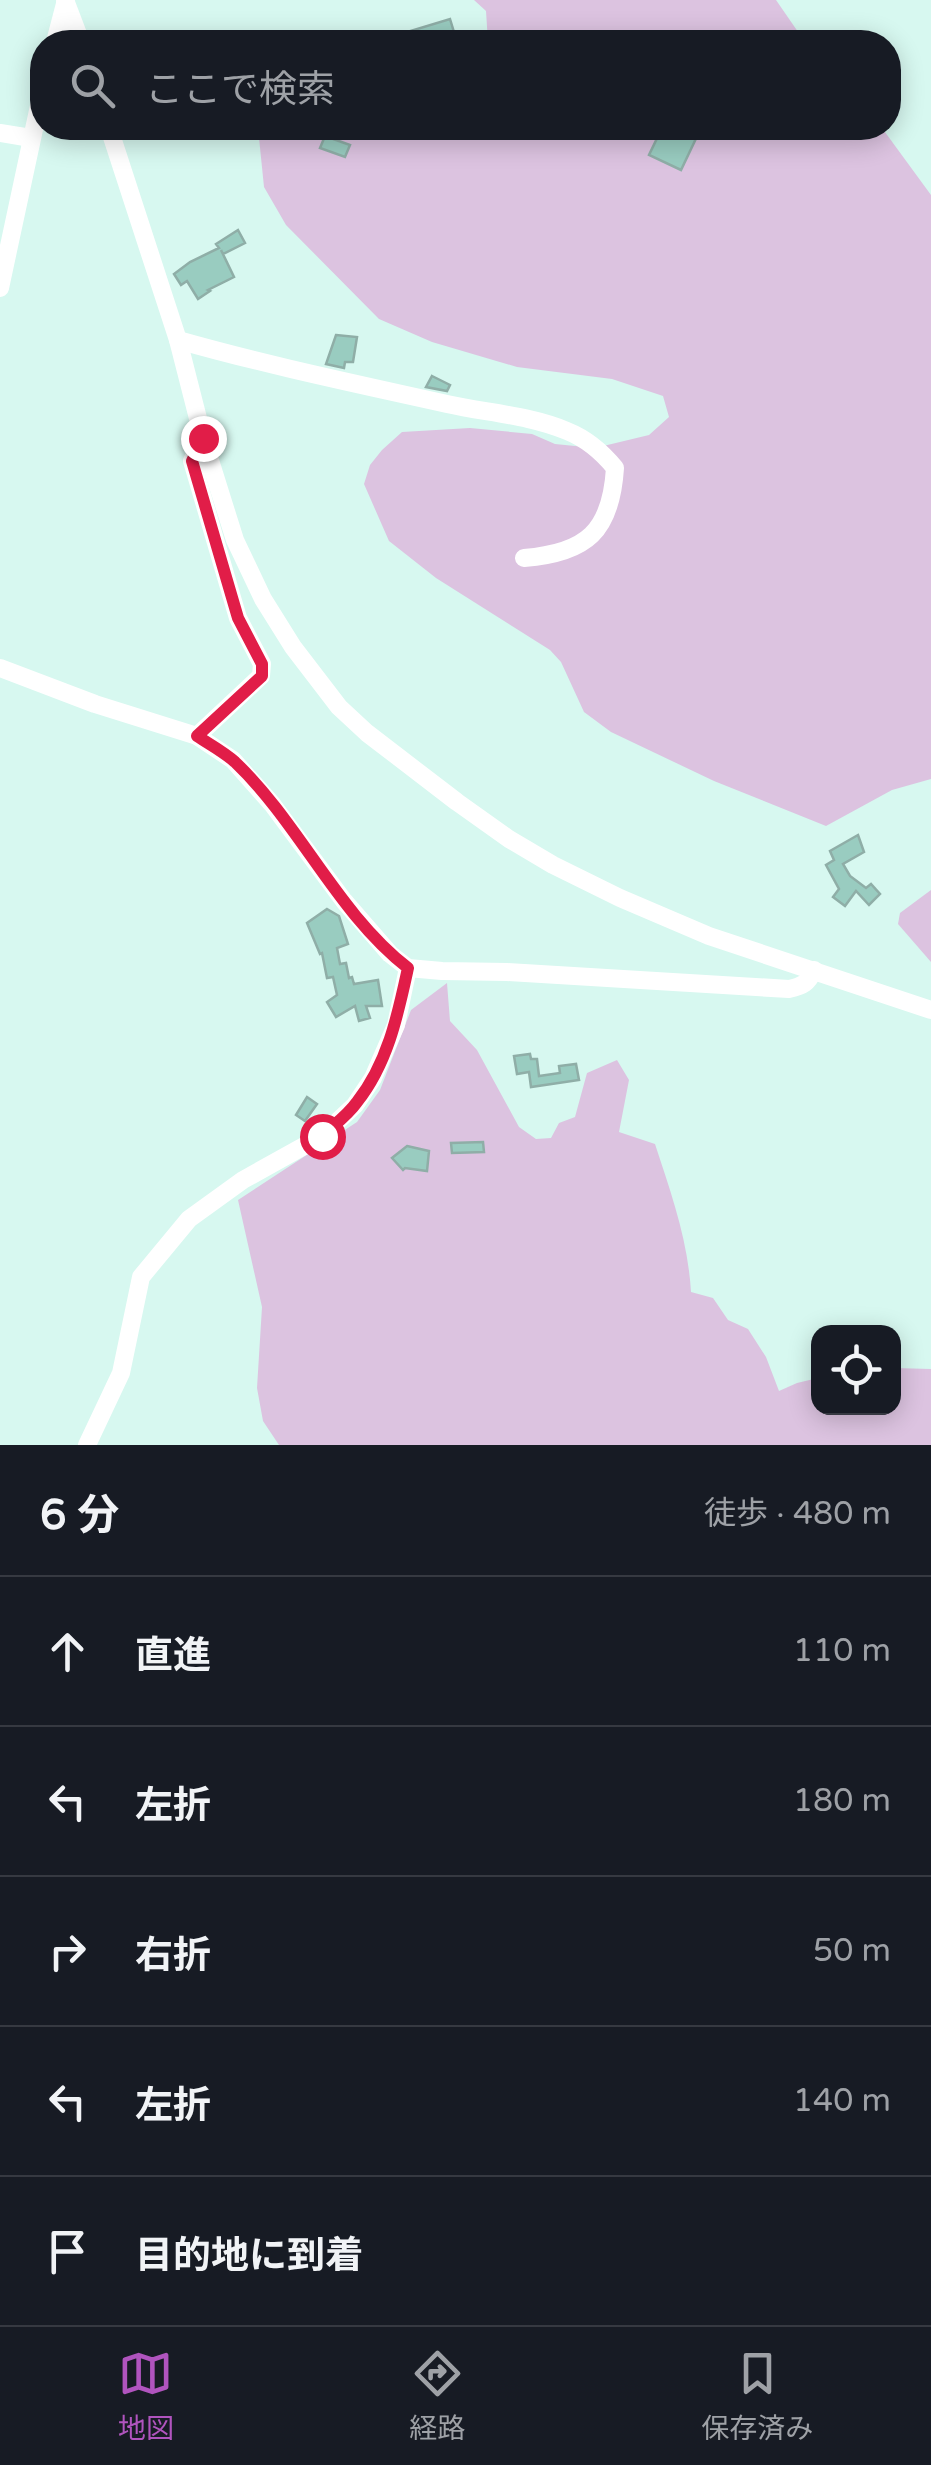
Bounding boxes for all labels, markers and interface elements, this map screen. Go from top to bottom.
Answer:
search box [30,30,901,140]
icon: search [65,58,120,113]
text: ここで検索 [145,67,335,113]
route end [181,416,227,462]
route start [300,1114,346,1160]
map controls [811,1325,901,1415]
button: locate [811,1325,901,1415]
text: 6 分 [40,1490,119,1541]
text: 徒歩 · 480 m [704,1495,891,1533]
icon: ahead [40,1624,95,1679]
text: 110 m [793,1632,891,1670]
text: 直進 [135,1633,211,1679]
icon: left [40,1774,95,1829]
text: 180 m [793,1782,891,1820]
text: 左折 [135,1783,211,1829]
icon: right [40,1924,95,1979]
text: 50 m [813,1932,891,1970]
text: 右折 [135,1933,211,1979]
icon: left [40,2074,95,2129]
text: 140 m [793,2082,891,2120]
text: 左折 [135,2083,211,2129]
icon: arrive [40,2224,95,2279]
text: 目的地に到着 [135,2233,363,2279]
tab: 地図 [118,2346,174,2446]
tab: 経路 [409,2346,465,2446]
tab: 保存済み [701,2346,813,2446]

